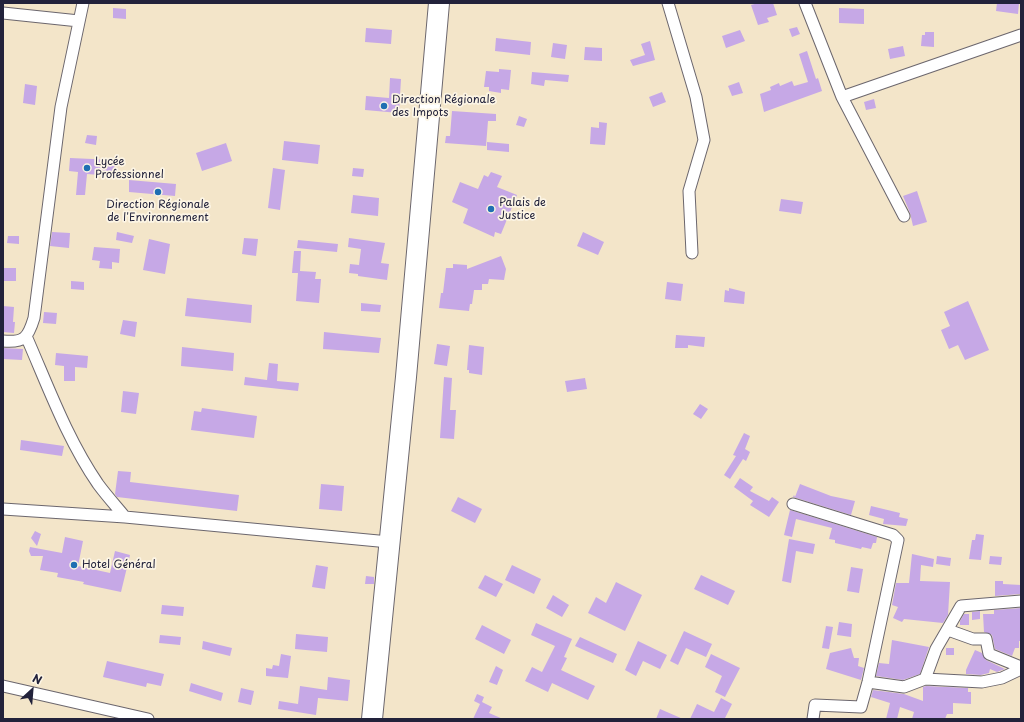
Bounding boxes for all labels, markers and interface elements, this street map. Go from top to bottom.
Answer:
place label: Direction Régionale des Impots [392,93,496,119]
marker: Direction Régionale des Impots [379,101,389,111]
place label: Lycée Professionnel [95,155,164,181]
marker: Lycée Professionnel [82,163,92,173]
marker: Direction Régionale de l'Environnement [153,187,163,197]
place label: Palais de Justice [499,196,546,222]
place label: Direction Régionale de l'Environnement [106,198,210,224]
marker: Palais de Justice [486,204,496,214]
place label: Hotel Général [82,558,156,572]
marker: Hotel Général [69,560,79,570]
text: N [30,669,45,688]
north arrow [12,670,52,710]

